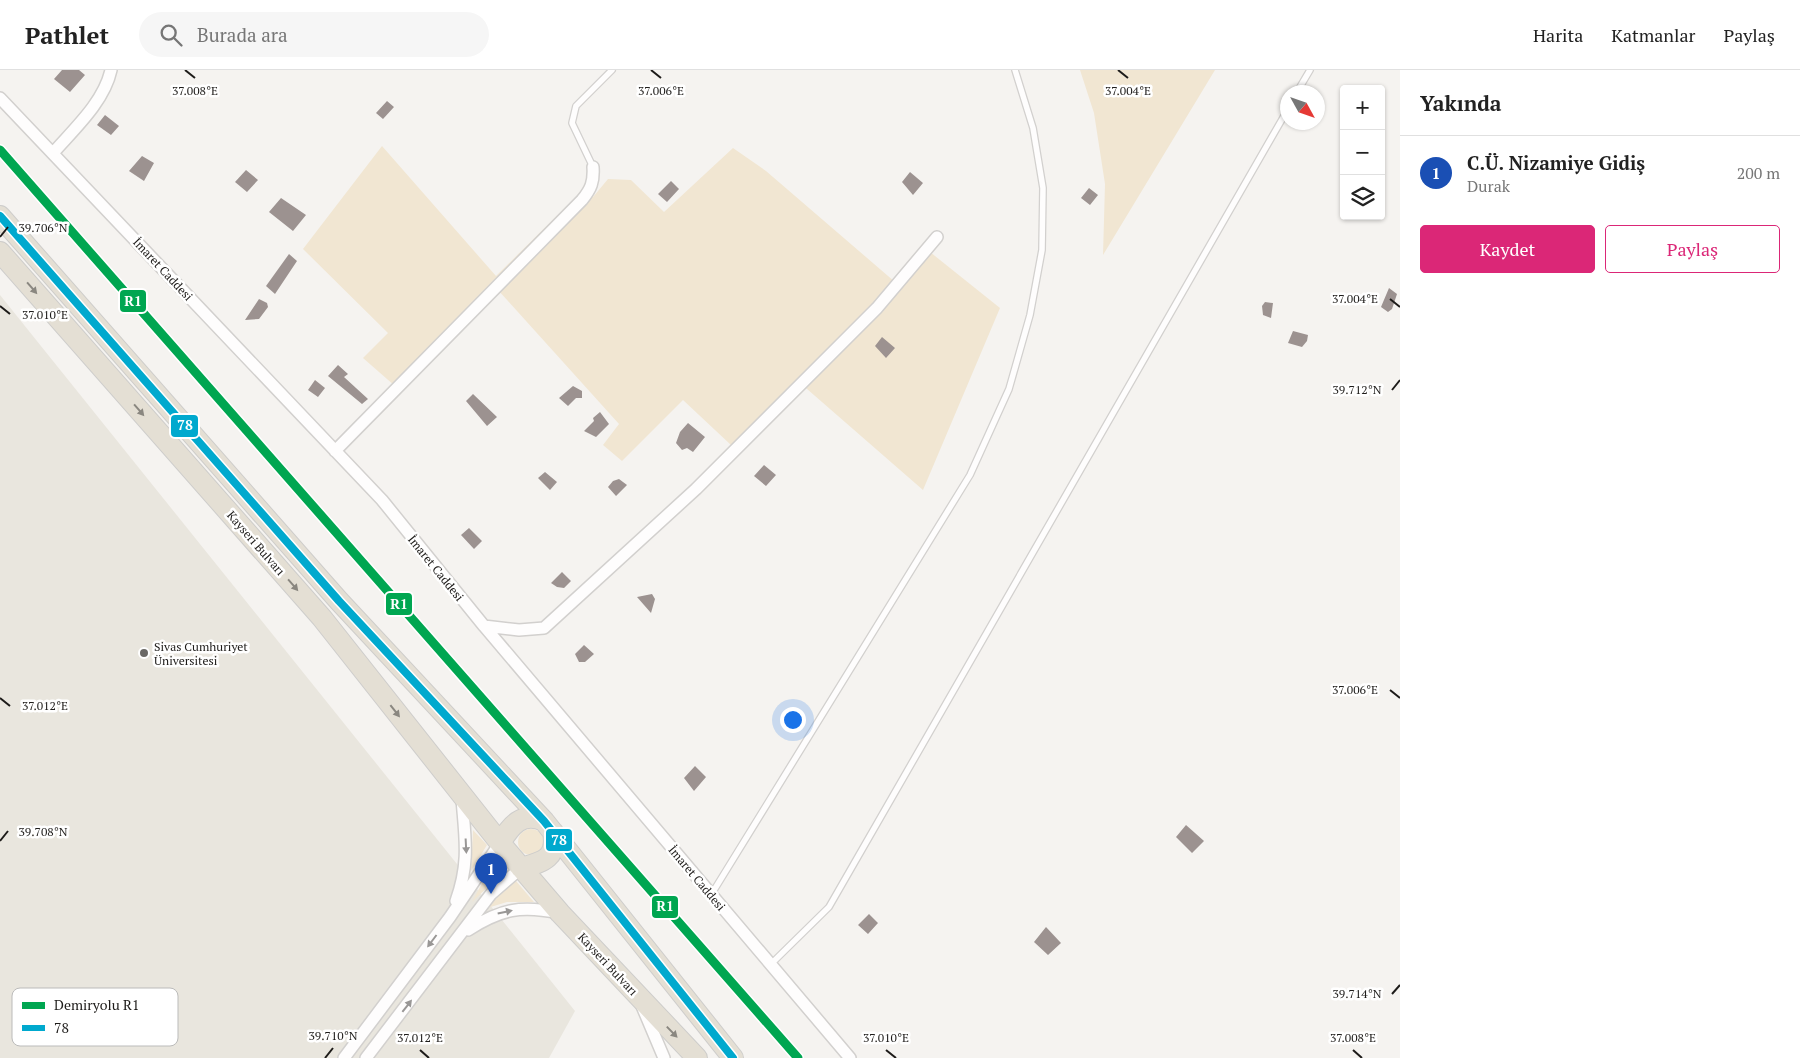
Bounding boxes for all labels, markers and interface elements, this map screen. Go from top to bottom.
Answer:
search box [139,12,489,57]
text: Pathlet [25,19,109,51]
icon: search [157,21,185,49]
text: Burada ara [197,22,288,47]
text: Harita [1533,23,1583,47]
text: Katmanlar [1611,23,1695,47]
text: Paylaş [1723,23,1775,47]
text: 37.008°E [172,83,218,98]
text: 37.006°E [638,83,684,98]
text: 37.004°E [1105,83,1151,98]
north arrow [1280,85,1325,130]
map controls [1340,85,1385,220]
button: + [1340,85,1385,130]
text: Yakında [1420,89,1501,117]
button: − [1340,130,1385,175]
text: C.Ü. Nizamiye Gidiş [1467,150,1645,175]
text: 1 [1431,162,1441,184]
text: 200 m [1737,162,1780,184]
button: layers [1340,175,1385,220]
text: Durak [1467,175,1510,197]
text: 39.706°N [18,220,68,235]
button: Kaydet [1420,225,1595,273]
button: Paylaş [1605,225,1780,273]
street label: İmaret Caddesi [130,234,196,304]
one-way arrow [26,282,38,294]
line badge: R1 [119,289,147,313]
text: R1 [124,291,142,310]
text: 37.004°E [1332,291,1378,306]
text: 37.010°E [22,307,68,322]
text: 39.712°N [1332,382,1382,397]
one-way arrow [134,404,145,417]
line badge: 78 [170,414,199,438]
text: 78 [177,415,193,434]
street label: Kayseri Bulvarı [224,508,288,579]
street label: İmaret Caddesi [405,532,467,604]
one-way arrow [287,579,299,591]
line badge: R1 [385,592,413,616]
text: R1 [390,594,408,613]
place label: Sivas Cumhuriyet Üniversitesi [154,639,248,668]
marker: Sivas Cumhuriyet Üniversitesi [138,647,150,659]
text: 37.006°E [1332,682,1378,697]
text: 37.012°E [22,698,68,713]
one-way arrow [390,704,400,718]
your location [780,707,806,733]
text: 39.708°N [18,824,68,839]
line badge: 78 [545,828,573,852]
text: 78 [551,830,567,849]
one-way arrow [462,838,470,854]
street label: İmaret Caddesi [665,842,729,914]
pin: 1 [475,853,507,894]
line badge: R1 [651,895,679,919]
text: R1 [656,896,674,915]
one-way arrow [498,908,514,916]
street label: Kayseri Bulvarı [575,929,641,999]
one-way arrow [427,934,437,948]
text: 39.714°N [1332,986,1382,1001]
legend [12,988,178,1046]
text: Demiryolu R1 [54,995,139,1014]
one-way arrow [401,1000,412,1013]
text: 78 [54,1018,69,1037]
one-way arrow [666,1026,678,1038]
text: 39.710°N [308,1028,358,1043]
text: 37.012°E [397,1030,443,1045]
text: 37.010°E [863,1030,909,1045]
text: 37.008°E [1330,1030,1376,1045]

